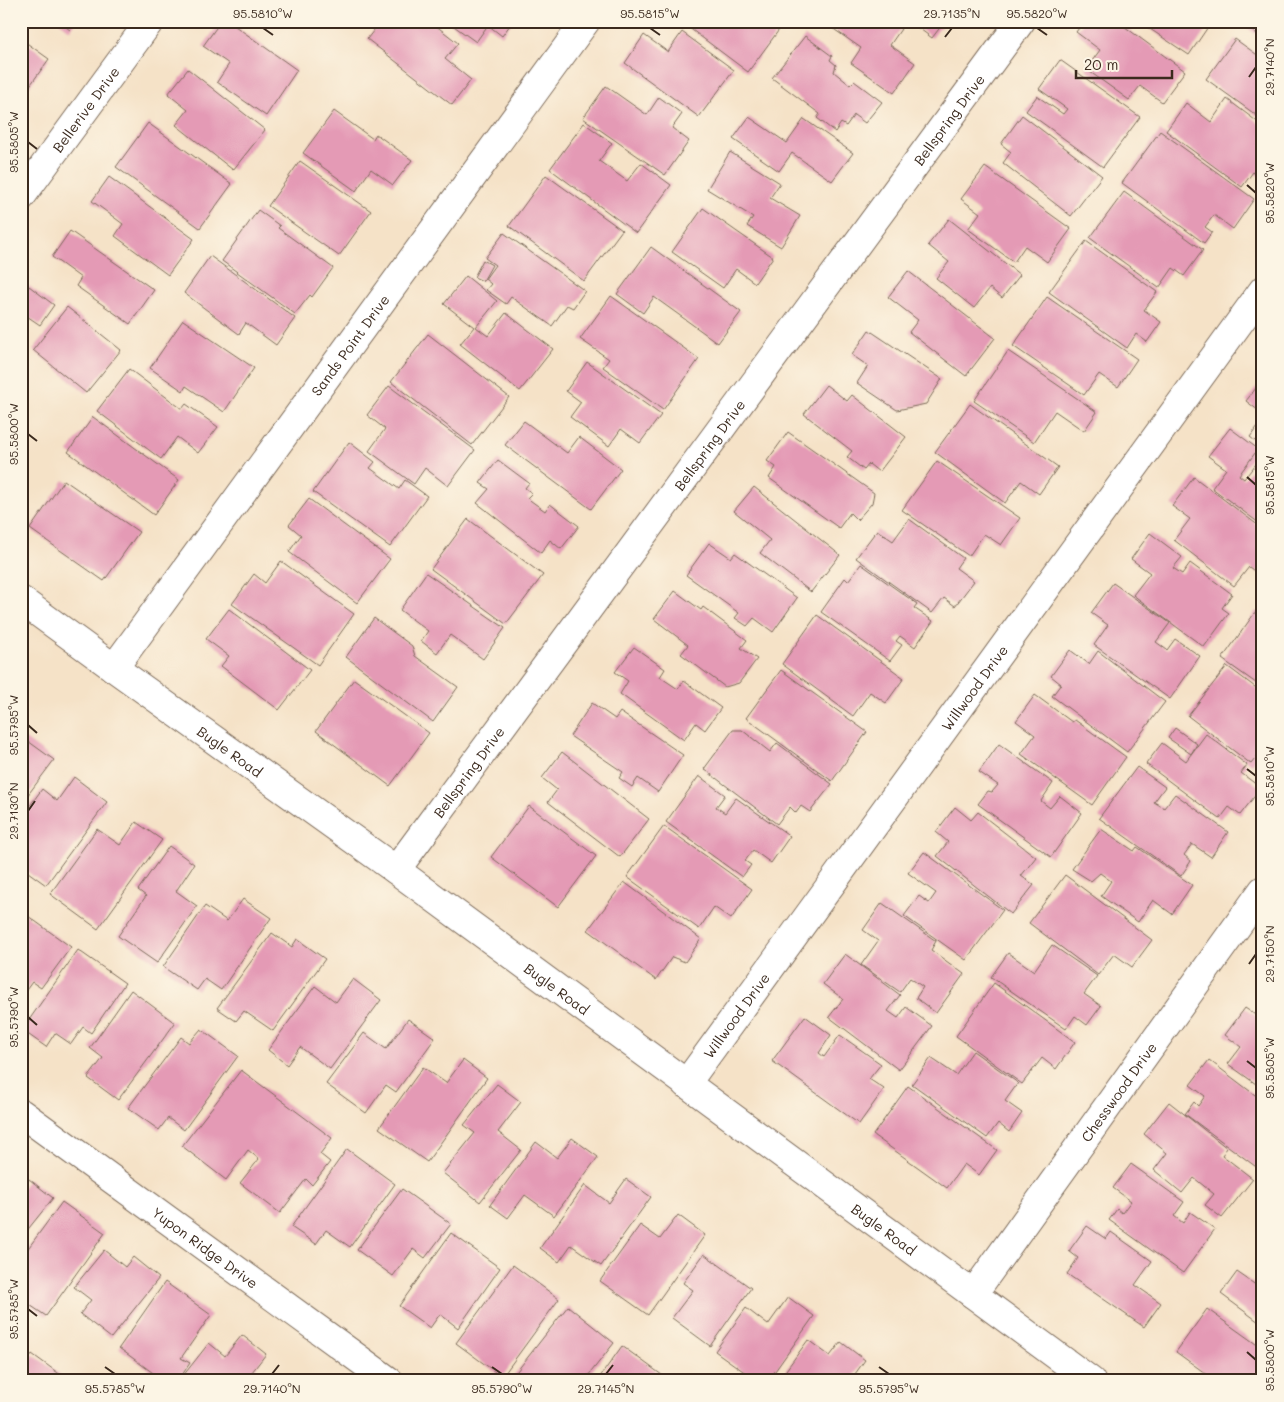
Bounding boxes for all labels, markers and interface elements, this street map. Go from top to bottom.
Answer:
text: 95.5810°W [233,5,293,21]
text: 95.5815°W [620,5,680,21]
text: 29.7135°N [924,5,980,21]
text: 95.5820°W [1006,5,1068,21]
text: 29.7140°N [1261,38,1277,96]
scale bar [1076,48,1173,80]
text: 20 m [1084,54,1118,74]
street label: Bellerive Drive [48,62,123,156]
street label: Bellspring Drive [909,70,988,169]
text: 95.5805°W [5,111,21,173]
text: 95.5820°W [1261,162,1277,224]
street label: Sands Point Drive [306,290,393,399]
street label: Bellspring Drive [669,395,749,494]
text: 95.5800°W [5,403,21,465]
text: 95.5815°W [1261,455,1277,515]
street label: Willwood Drive [937,641,1012,734]
text: 95.5795°W [5,695,21,755]
street label: Bugle Road [194,721,267,781]
street label: Bellspring Drive [428,722,508,821]
text: 95.5810°W [1261,746,1277,806]
text: 29.7130°N [5,782,21,840]
text: 29.7150°N [1261,925,1277,983]
street label: Bugle Road [521,958,593,1019]
street label: Willwood Drive [698,969,773,1062]
text: 95.5790°W [5,987,21,1047]
text: 95.5805°W [1261,1037,1277,1099]
street label: Chesswood Drive [1076,1038,1160,1145]
street label: Bugle Road [848,1199,921,1259]
street label: Yupon Ridge Drive [149,1202,262,1292]
text: 95.5785°W [5,1279,21,1339]
text: 95.5800°W [1261,1329,1277,1391]
text: 95.5785°W [85,1380,145,1396]
text: 29.7140°N [243,1380,301,1396]
text: 95.5790°W [472,1380,532,1396]
text: 29.7145°N [578,1380,634,1396]
text: 95.5795°W [859,1380,919,1396]

